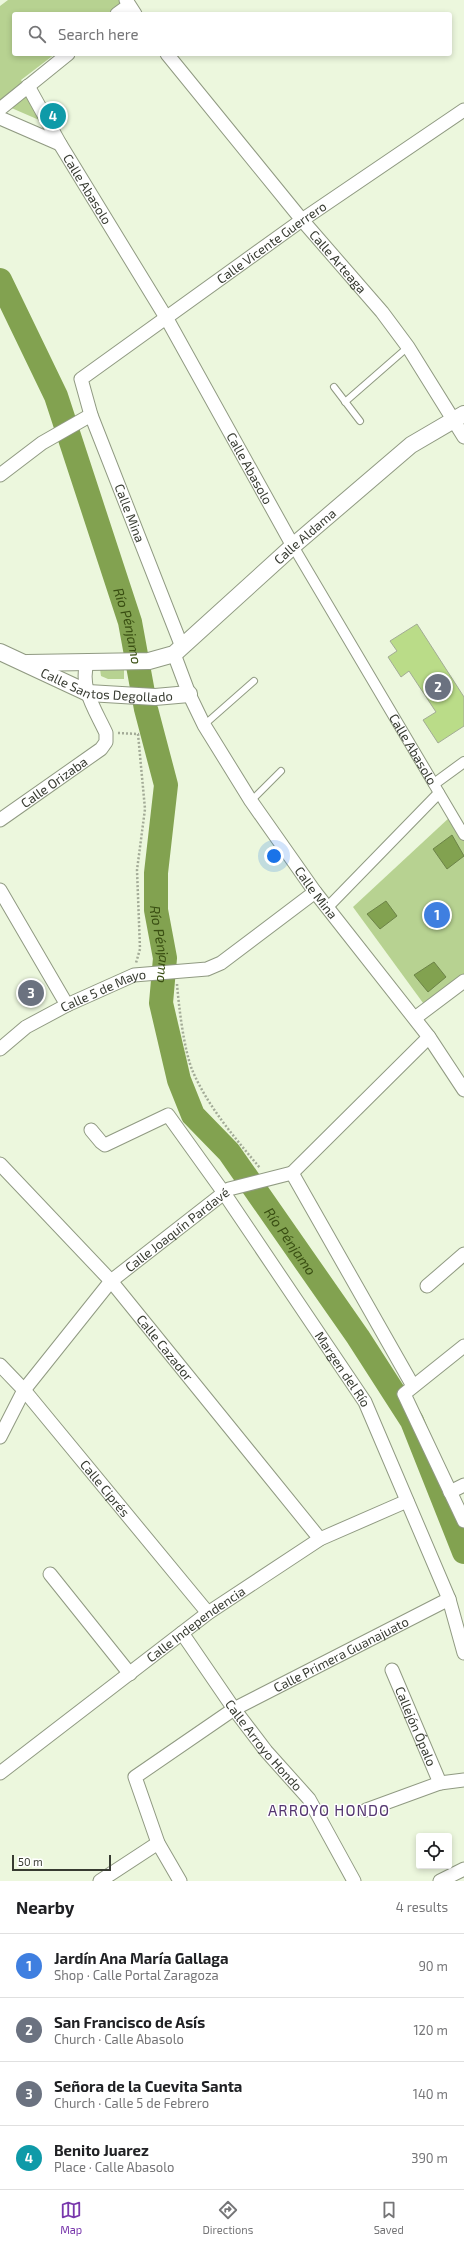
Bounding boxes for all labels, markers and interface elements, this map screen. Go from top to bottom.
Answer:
search box [12,12,452,56]
icon: search [26,23,48,45]
text: Search here [58,25,139,43]
pin: 4 [40,101,66,131]
street label: Calle Abasolo [60,151,115,227]
street label: Calle Vicente Guerrero [213,198,329,287]
street label: Calle Arteaga [306,227,370,296]
street label: Calle Abasolo [223,429,276,507]
street label: Calle Mina [112,481,148,545]
street label: Calle Aldama [270,505,339,567]
water label: Río Pénjamo [111,585,146,666]
street label: Calle Santos Degollado [38,664,173,705]
pin: 2 [425,672,451,702]
street label: Calle Abasolo [386,711,440,788]
street label: Calle Orizaba [18,753,90,811]
your location [264,846,284,866]
street label: Calle Mina [291,863,341,922]
pin: 1 [424,900,450,930]
water label: Río Pénjamo [148,905,174,984]
street label: Calle 5 de Mayo [57,966,147,1015]
pin: 3 [18,978,44,1008]
street label: Calle Joaquín Pardavé [122,1184,232,1275]
water label: Río Pénjamo [262,1204,320,1278]
street label: Calle Cazador [133,1311,197,1384]
street label: Margen del Río [312,1328,374,1409]
street label: Calle Ciprés [77,1457,133,1520]
street label: Calle Independencia [143,1583,248,1665]
street label: Calle Primera Guanajuato [271,1613,411,1695]
street label: Callejón Ópalo [392,1684,440,1768]
street label: Calle Arroyo Hondo [222,1697,306,1794]
district label: ARROYO HONDO [268,1801,390,1819]
map controls [416,1833,452,1869]
button: locate [416,1833,452,1869]
scale bar [12,1853,111,1872]
text: 50 m [18,1855,43,1868]
text: Nearby [16,1897,74,1917]
text: 4 results [396,1899,448,1915]
text: Jardín Ana María Gallaga [54,1949,229,1967]
text: 1 [26,1958,32,1974]
text: 90 m [418,1958,448,1974]
text: Shop · Calle Portal Zaragoza [54,1967,219,1983]
text: San Francisco de Asís [54,2013,205,2031]
text: 2 [25,2022,33,2038]
text: 120 m [413,2022,448,2038]
text: Church · Calle Abasolo [54,2031,184,2047]
text: Señora de la Cuevita Santa [54,2077,242,2095]
text: 3 [25,2086,33,2102]
text: 140 m [413,2086,448,2102]
text: Church · Calle 5 de Febrero [54,2095,209,2111]
text: Benito Juarez [54,2141,149,2159]
text: 4 [25,2150,33,2166]
text: 390 m [411,2150,448,2166]
text: Place · Calle Abasolo [54,2159,174,2175]
tab: Map [60,2199,82,2236]
tab: Directions [203,2199,253,2236]
tab: Saved [374,2199,404,2236]

